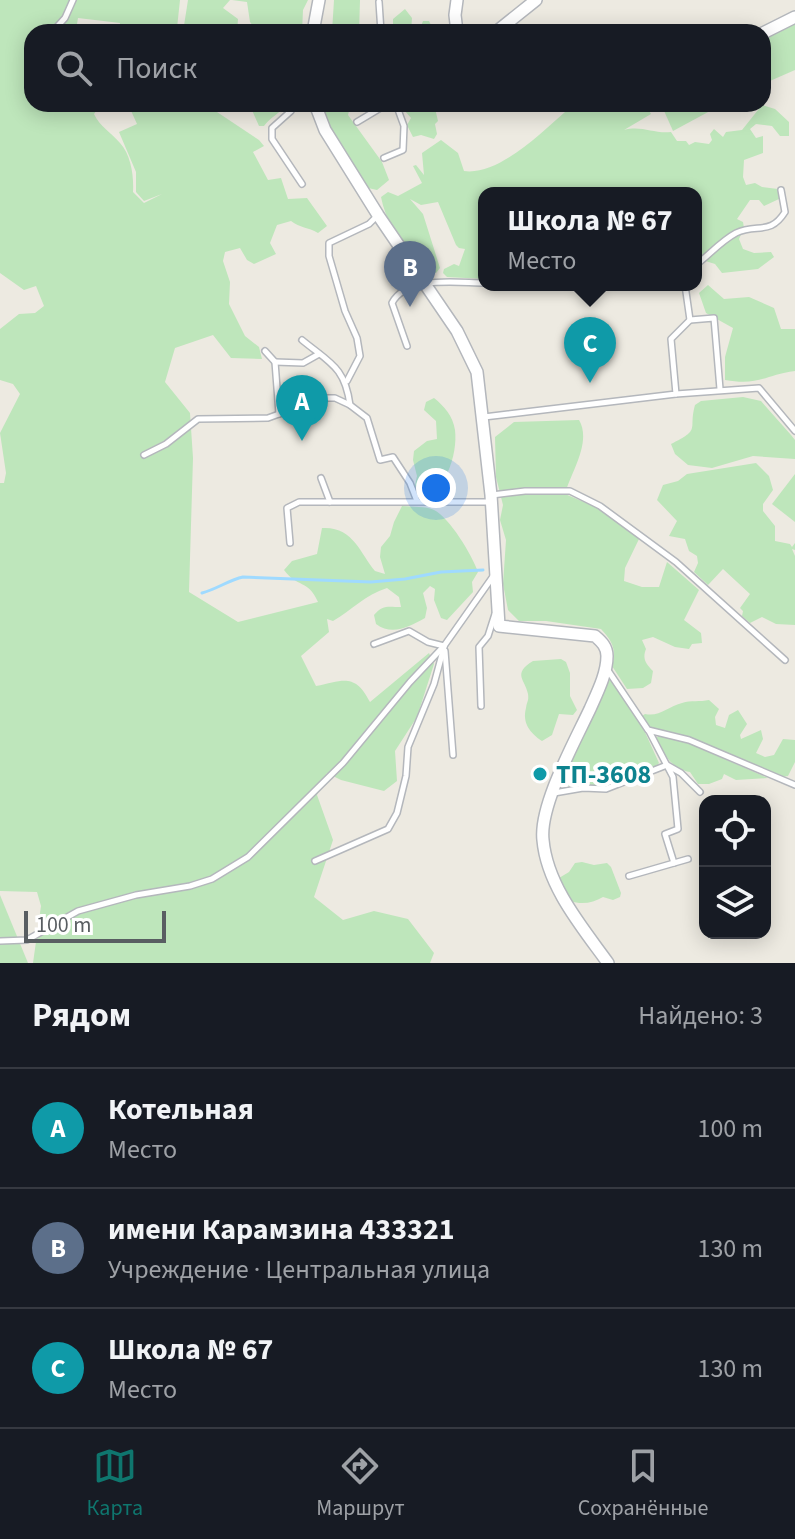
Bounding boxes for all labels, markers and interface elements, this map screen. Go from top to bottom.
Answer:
search box [24,24,771,112]
icon: search [52,46,96,90]
text: Поиск [116,47,197,90]
popup [478,187,702,291]
text: Школа № 67 [507,199,673,242]
pin: B [384,241,436,307]
text: Место [507,242,576,279]
pin: C [564,317,616,383]
pin: A [276,375,328,441]
your location [416,468,456,508]
place label: ТП-3608 [556,756,651,793]
marker: ТП-3608 [531,765,549,783]
map controls [699,795,771,939]
button: locate [699,795,771,867]
button: layers [699,867,771,939]
scale bar [24,907,166,943]
text: 100 m [36,909,91,941]
text: Рядом [32,991,131,1040]
text: Найдено: 3 [638,997,763,1034]
text: Котельная [108,1088,254,1131]
text: A [51,1110,65,1147]
text: 100 m [697,1110,763,1147]
text: Место [108,1131,177,1168]
text: имени Карамзина 433321 [108,1208,455,1251]
text: B [50,1230,66,1267]
text: 130 m [697,1230,763,1267]
text: Учреждение · Центральная улица [108,1251,490,1288]
text: Школа № 67 [108,1328,273,1371]
text: C [50,1350,66,1387]
text: 130 m [697,1350,763,1387]
text: Место [108,1371,177,1408]
tab: Карта [87,1444,143,1524]
tab: Маршрут [316,1444,405,1524]
tab: Сохранённые [578,1444,708,1524]

